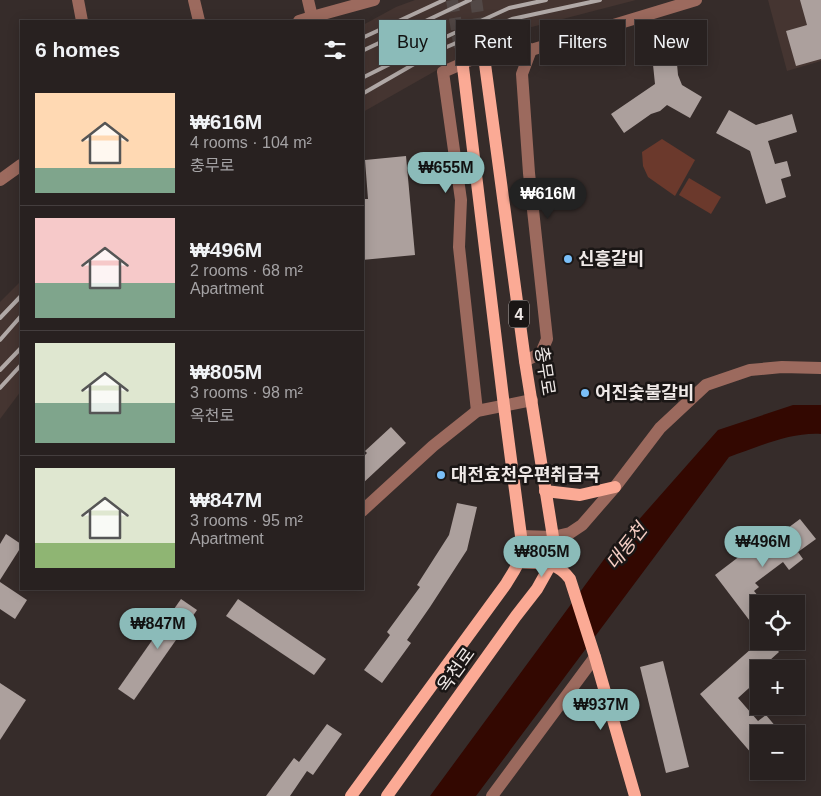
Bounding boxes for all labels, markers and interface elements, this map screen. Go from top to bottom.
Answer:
chip: Buy [379,20,446,65]
chip: Rent [456,20,530,65]
chip: Filters [540,20,625,65]
chip: New [635,20,707,65]
icon: filters [321,36,349,64]
text: 6 homes [35,38,120,61]
text: ₩616M [190,110,262,133]
icon: home [75,113,135,173]
text: 4 rooms · 104 m² [190,134,312,151]
pin: ₩655M [411,152,481,194]
text: 충무로 [190,157,234,174]
text: ₩655M [418,159,474,176]
pin: ₩616M [513,178,583,220]
text: ₩616M [520,185,576,202]
icon: home [75,238,135,298]
text: ₩496M [190,238,262,261]
place label: 신흥갈비 [578,249,644,269]
marker: 신흥갈비 [562,253,574,265]
text: 2 rooms · 68 m² [190,262,303,279]
text: Apartment [190,280,264,297]
road number: 4 [509,300,529,328]
street label: 충무로 [531,345,559,397]
text: ₩805M [190,360,262,383]
icon: home [75,363,135,423]
place label: 어진숯불갈비 [595,383,694,403]
text: 3 rooms · 98 m² [190,384,303,401]
marker: 어진숯불갈비 [579,387,591,399]
text: 옥천로 [190,407,234,424]
place label: 대전효천우편취급국 [451,465,600,485]
marker: 대전효천우편취급국 [435,469,447,481]
icon: home [75,488,135,548]
text: ₩847M [190,488,262,511]
text: 3 rooms · 95 m² [190,512,303,529]
water label: 대동천 [602,518,652,573]
pin: ₩496M [728,526,798,568]
text: Apartment [190,530,264,547]
text: ₩496M [735,533,791,550]
pin: ₩805M [507,536,577,578]
text: ₩805M [514,543,570,560]
map controls [750,595,805,780]
button: locate [750,595,805,650]
pin: ₩847M [123,608,193,650]
text: ₩847M [130,615,186,632]
street label: 옥천로 [433,644,479,696]
button: + [750,660,805,715]
pin: ₩937M [566,688,636,731]
text: ₩937M [573,696,629,713]
button: − [750,725,805,780]

